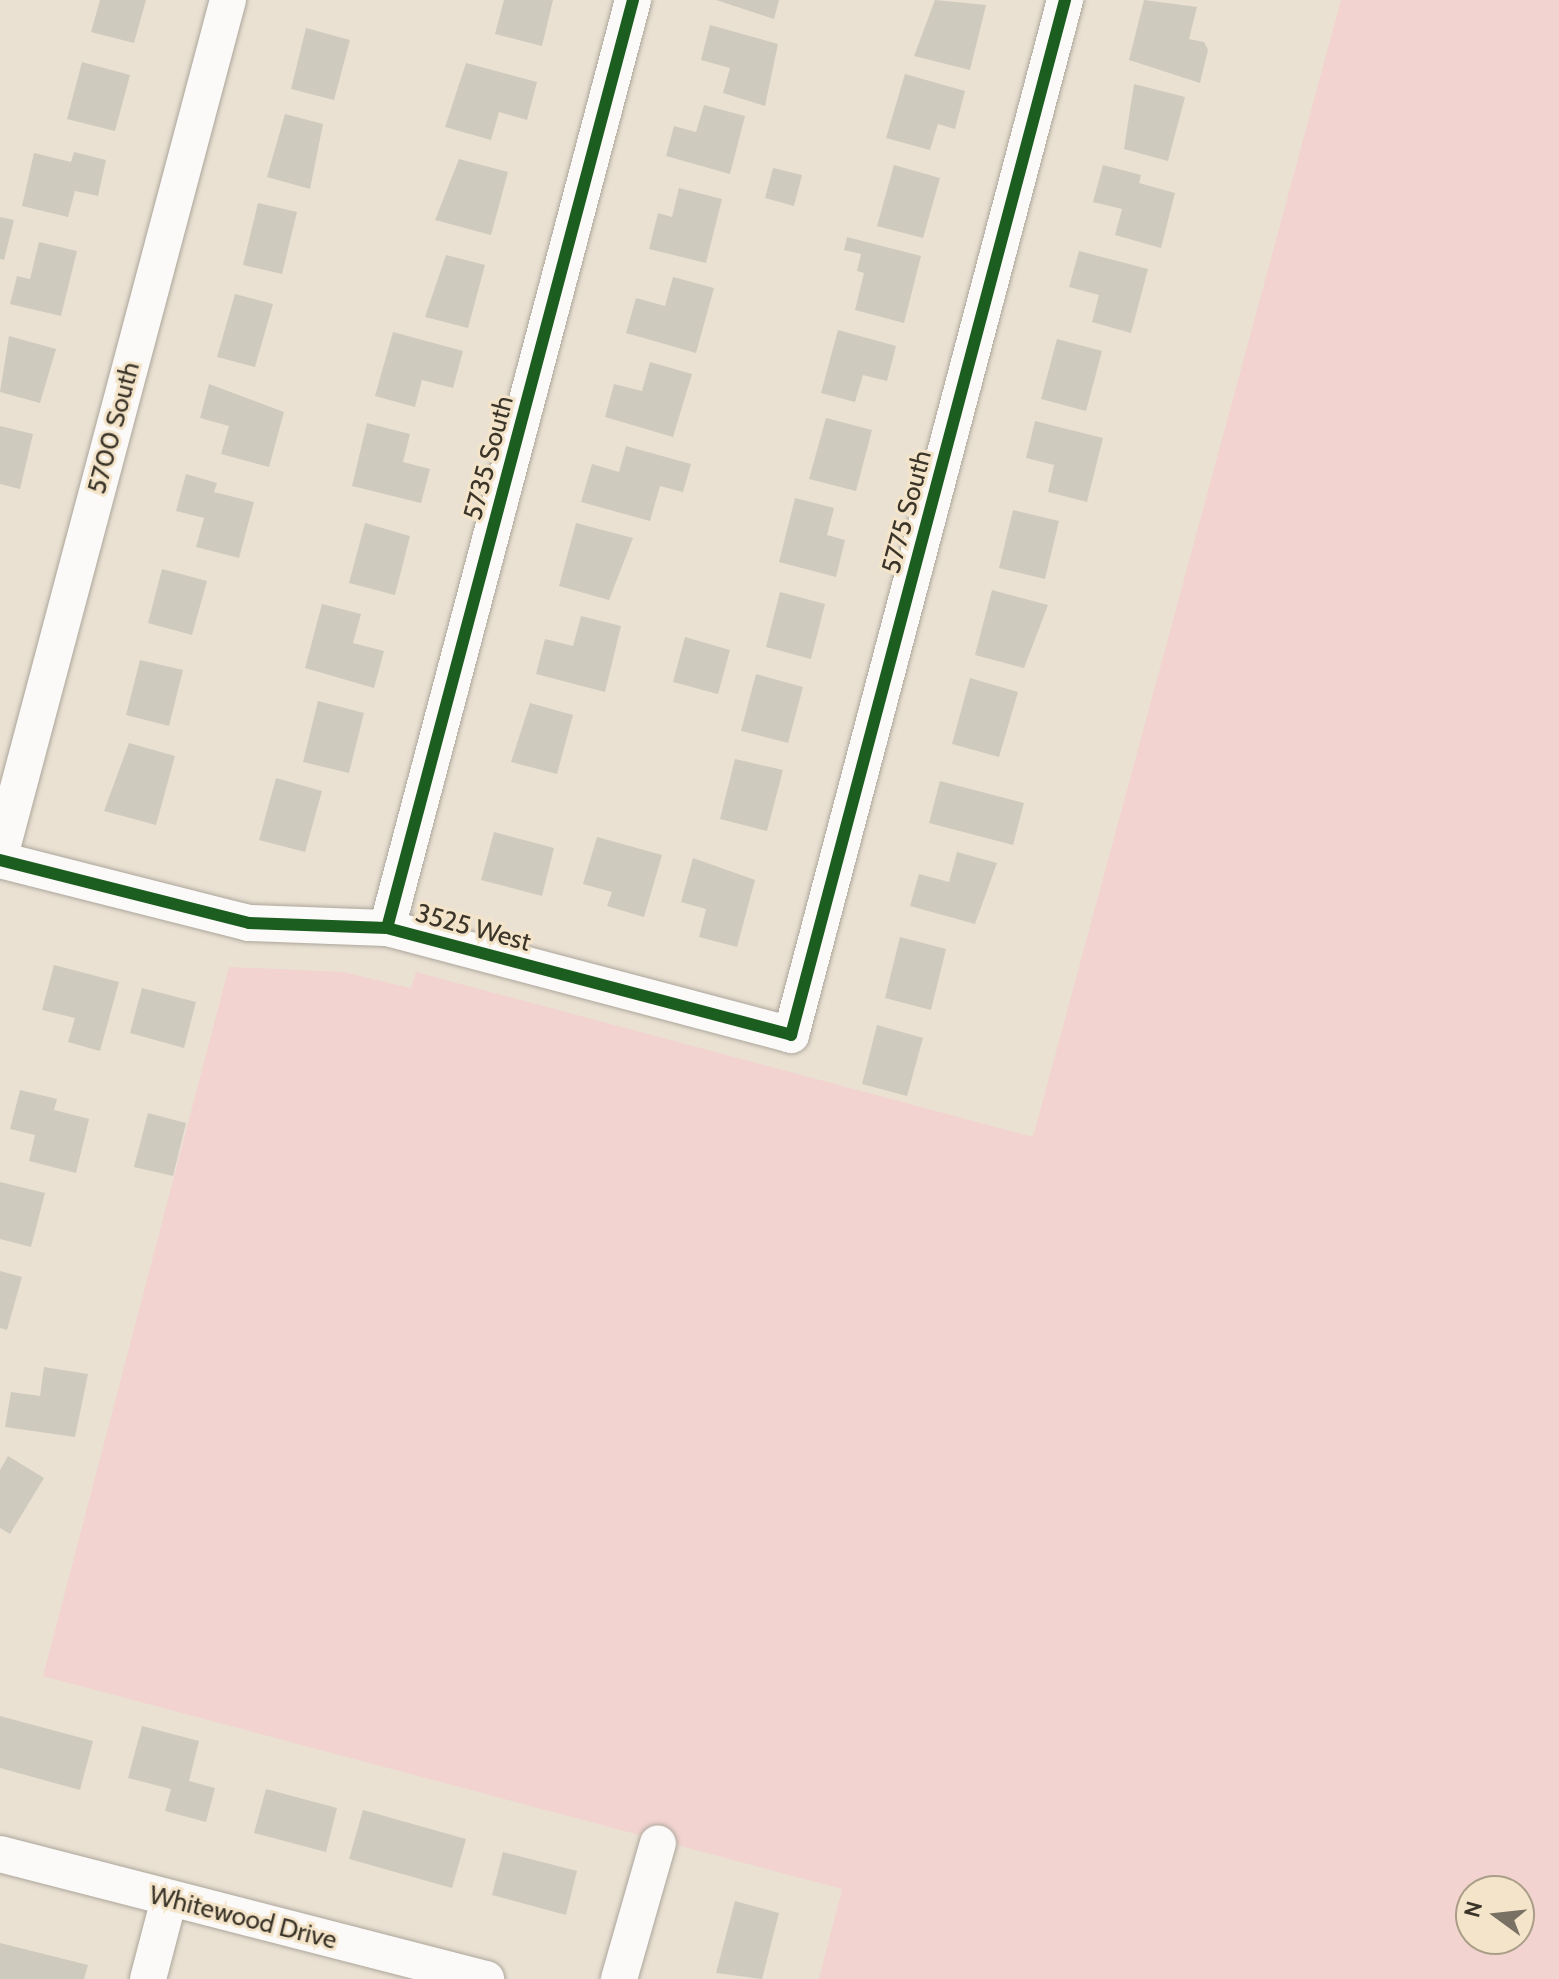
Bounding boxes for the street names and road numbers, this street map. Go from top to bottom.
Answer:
street label: 5700 South [81,359,147,497]
street label: 5735 South [457,393,521,523]
street label: 5775 South [876,447,938,577]
street label: 3525 West [412,898,534,958]
street label: Whitewood Drive [146,1880,340,1956]

